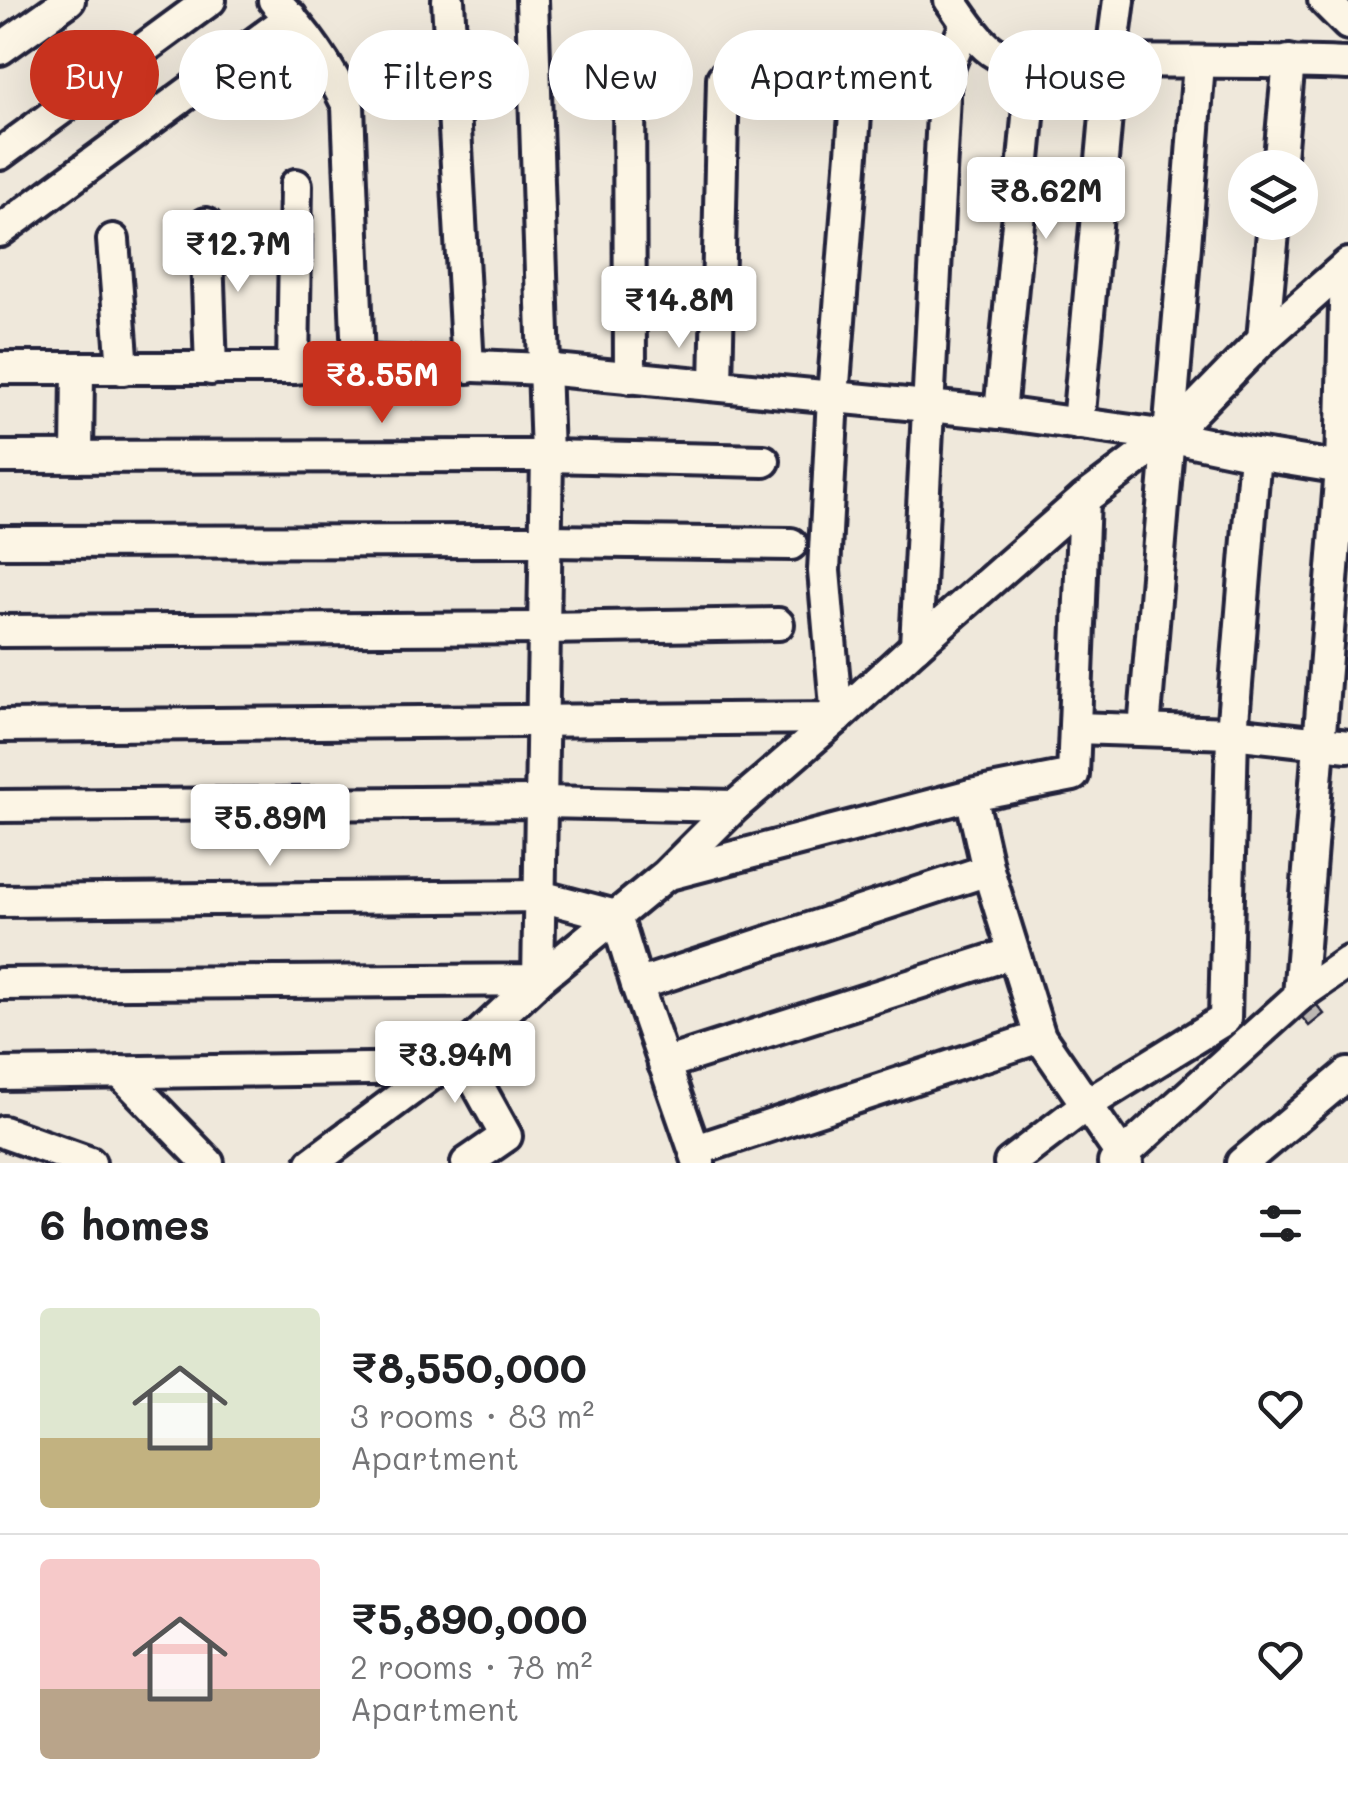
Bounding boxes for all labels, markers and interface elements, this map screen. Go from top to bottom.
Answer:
chip: Buy [30,30,159,120]
chip: Rent [179,30,328,120]
chip: Filters [348,30,529,120]
chip: New [549,30,693,120]
chip: Apartment [713,30,968,120]
chip: House [988,30,1162,120]
map controls [1228,150,1318,240]
button: layers [1228,150,1318,240]
pin: ₹8.62M [965,157,1127,242]
text: ₹8.62M [989,168,1103,210]
pin: ₹12.7M [157,210,319,295]
text: ₹12.7M [185,221,291,263]
pin: ₹14.8M [598,266,760,351]
text: ₹14.8M [623,277,735,319]
pin: ₹8.55M [301,341,463,426]
text: ₹8.55M [325,352,439,394]
pin: ₹5.89M [189,784,351,869]
text: ₹5.89M [213,795,327,837]
pin: ₹3.94M [374,1021,536,1106]
text: ₹3.94M [397,1032,513,1074]
text: 6 homes [40,1196,210,1251]
icon: filters [1253,1196,1308,1251]
text: ₹8,550,000 [350,1339,587,1394]
icon: home [120,1348,240,1468]
icon: heart [1253,1381,1308,1436]
text: 3 rooms · 83 m² [350,1394,594,1436]
text: Apartment [350,1436,519,1478]
text: ₹5,890,000 [350,1590,587,1645]
icon: home [120,1599,240,1719]
icon: heart [1253,1632,1308,1687]
text: 2 rooms · 78 m² [350,1645,593,1687]
text: Apartment [350,1687,519,1729]

